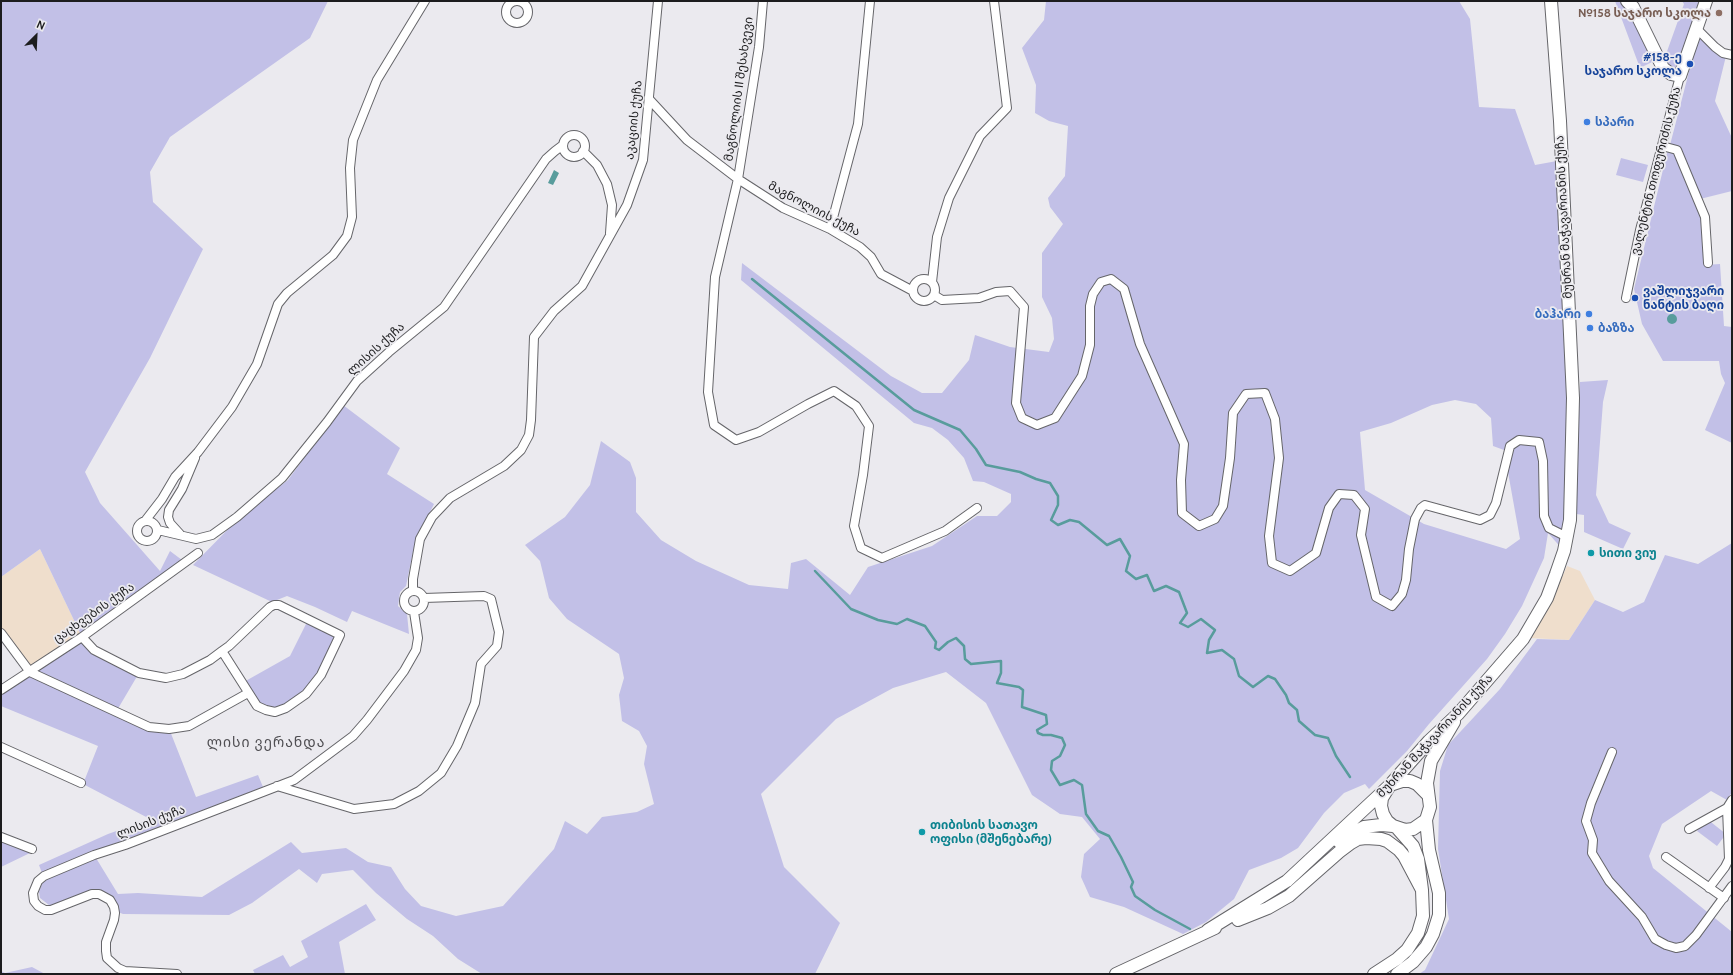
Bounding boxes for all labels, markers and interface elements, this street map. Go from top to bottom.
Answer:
place label: №158 საჯარო სკოლა [1578,6,1711,20]
marker: №158 საჯარო სკოლა [1714,8,1724,18]
north arrow [16,16,56,56]
street label: მაგნოლიის II შესახვევი [722,16,756,162]
text: N [34,17,47,33]
place label: #158-ე საჯარო სკოლა [1585,50,1682,78]
marker: #158-ე საჯარო სკოლა [1685,59,1695,69]
street label: აკაციის ქუჩა [623,80,645,160]
street label: ვალენტინ თოფურიძის ქუჩა [1628,85,1684,257]
place label: სპარი [1595,115,1634,129]
marker: სპარი [1582,117,1592,127]
street label: მუხრან მაჭავარიანის ქუჩა [1553,135,1575,299]
street label: მაგნოლიის ქუჩა [765,179,863,239]
place label: ვაშლიჯვარი ნანტის ბაღი [1643,284,1724,312]
marker: ვაშლიჯვარი ნანტის ბაღი [1630,293,1640,303]
place label: ბაჰარი [1535,307,1581,321]
marker: ბაჰარი [1584,309,1594,319]
street label: ლისის ქუჩა [344,320,408,378]
place label: ბაზზა [1598,321,1634,335]
marker: ბაზზა [1585,323,1595,333]
place label: სითი ვიუ [1599,546,1657,560]
marker: სითი ვიუ [1586,548,1596,558]
street label: ცაცხვების ქუჩა [51,580,137,646]
street label: მუხრან მაჭავარიანის ქუჩა [1374,671,1496,801]
district label: ლისი ვერანდა [207,735,325,751]
street label: ლისის ქუჩა [115,802,187,842]
place label: თიბისის სათავო ოფისი (მშენებარე) [930,818,1052,846]
marker: თიბისის სათავო ოფისი (მშენებარე) [917,827,927,837]

